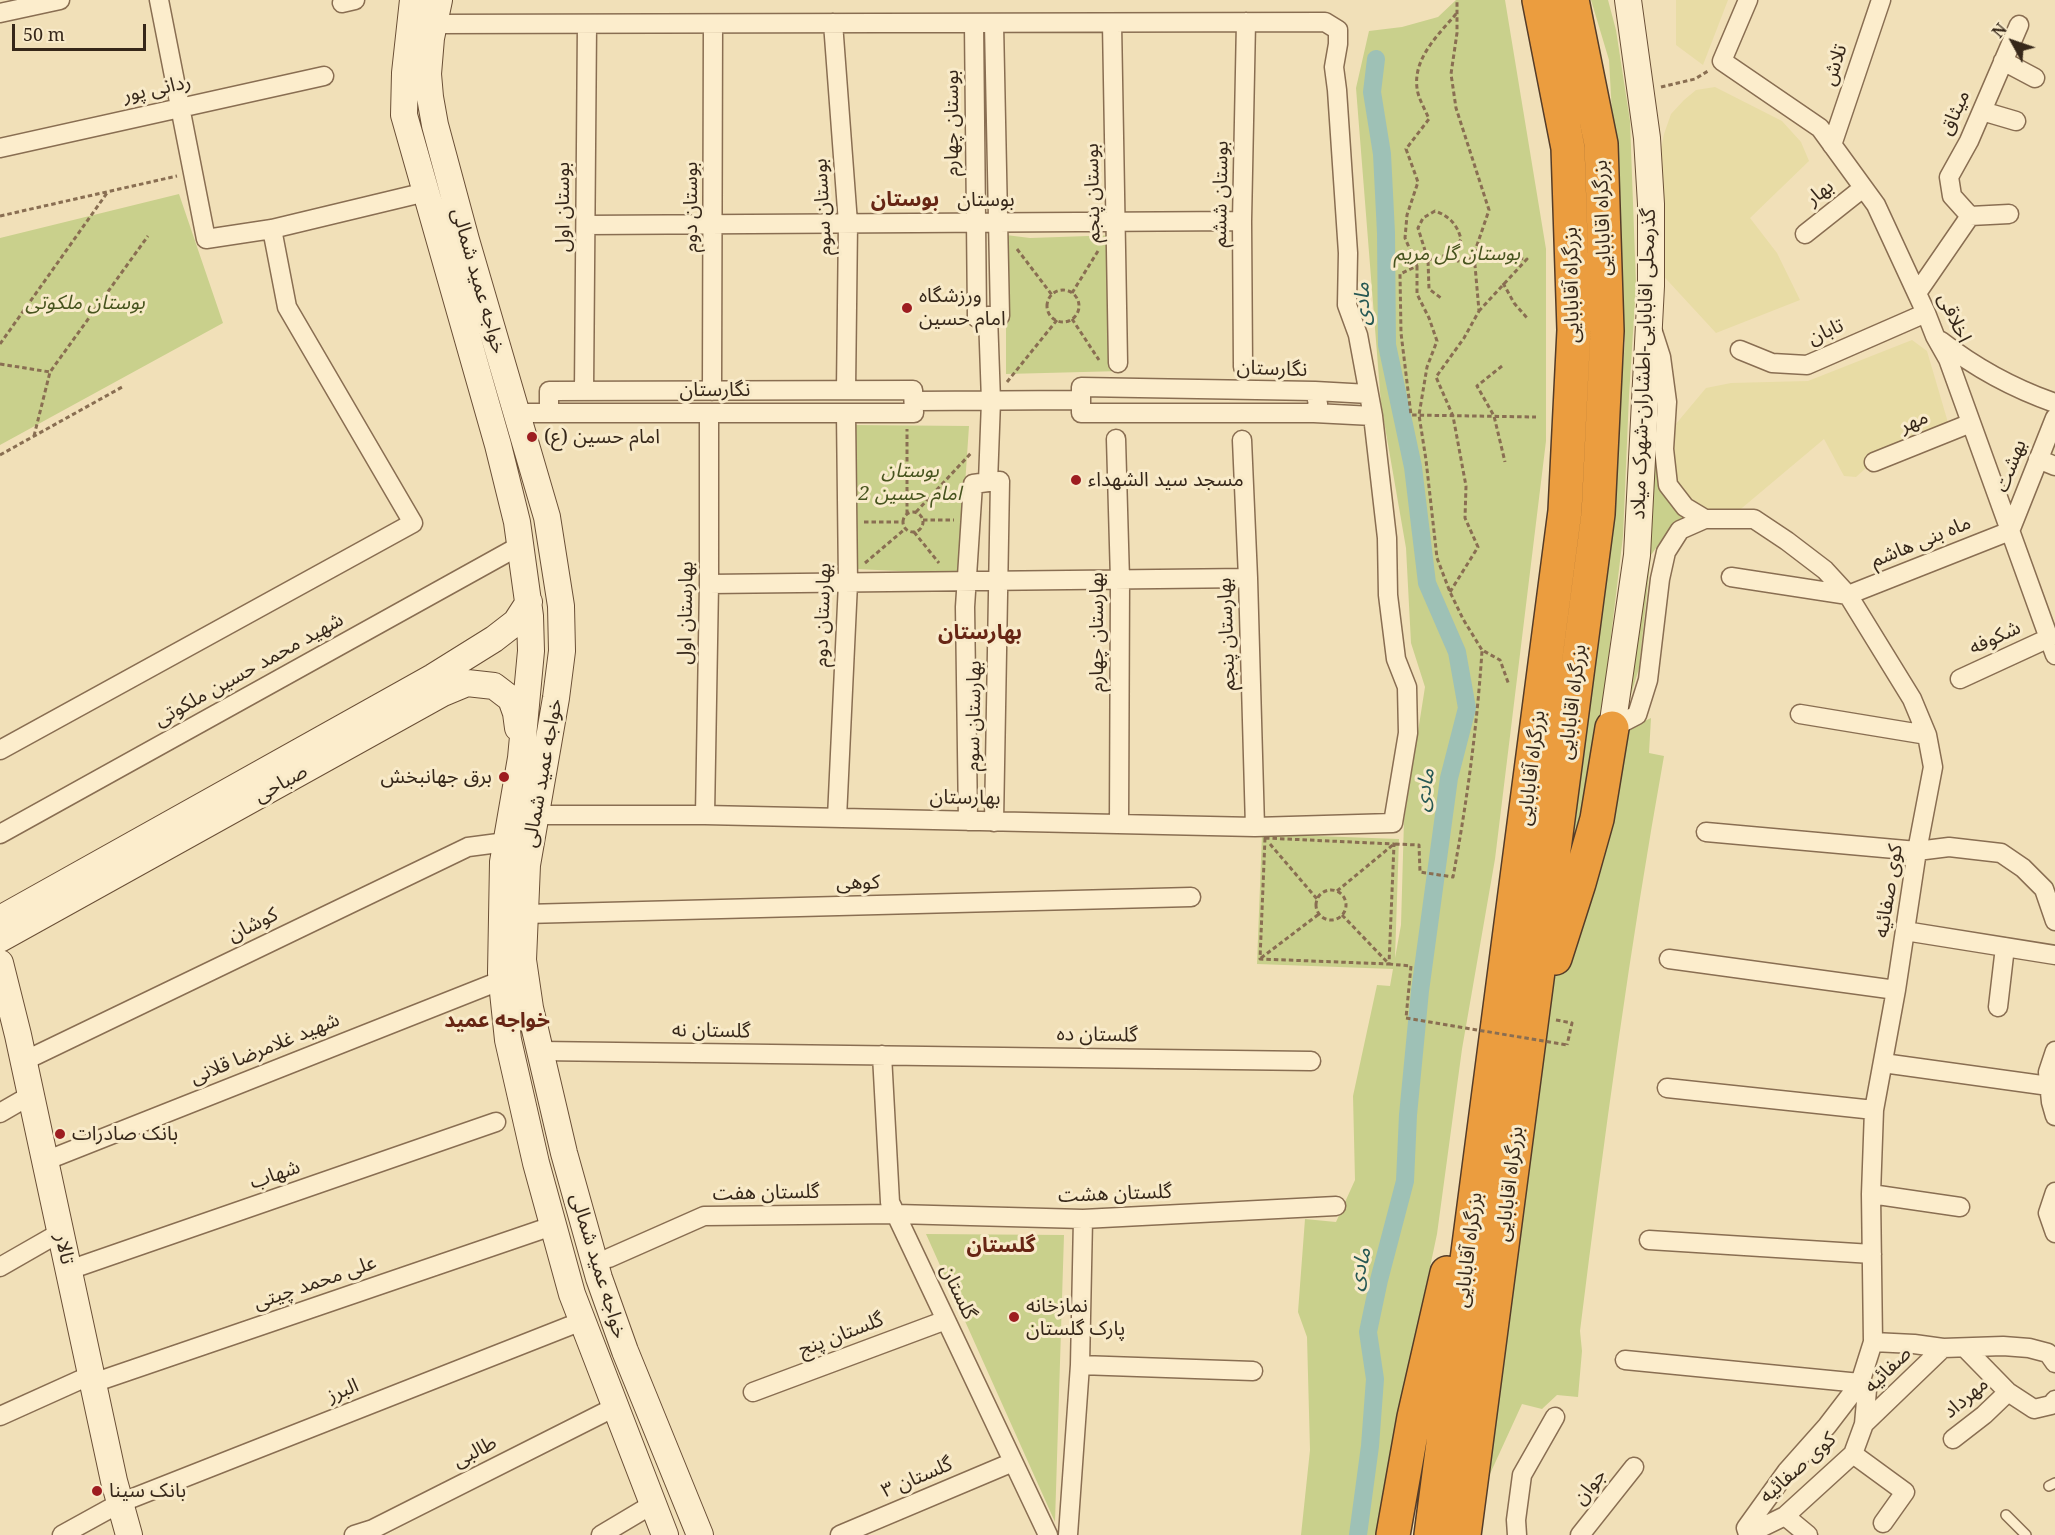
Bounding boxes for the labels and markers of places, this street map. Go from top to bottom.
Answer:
place label: ورزشگاه امام حسین [919,284,1006,331]
marker: ورزشگاه امام حسین [900,301,914,315]
place label: امام حسین (ع) [544,425,660,449]
marker: امام حسین (ع) [525,430,539,444]
place label: مسجد سید الشهداء [1088,468,1244,492]
marker: مسجد سید الشهداء [1069,473,1083,487]
place label: برق جهانبخش [381,765,492,789]
marker: برق جهانبخش [497,770,511,784]
place label: بانک صادرات [72,1122,178,1146]
marker: بانک صادرات [53,1127,67,1141]
place label: نمازخانه پارک گلستان [1026,1294,1125,1341]
marker: نمازخانه پارک گلستان [1007,1310,1021,1324]
place label: بانک سینا [109,1479,186,1503]
marker: بانک سینا [90,1484,104,1498]

